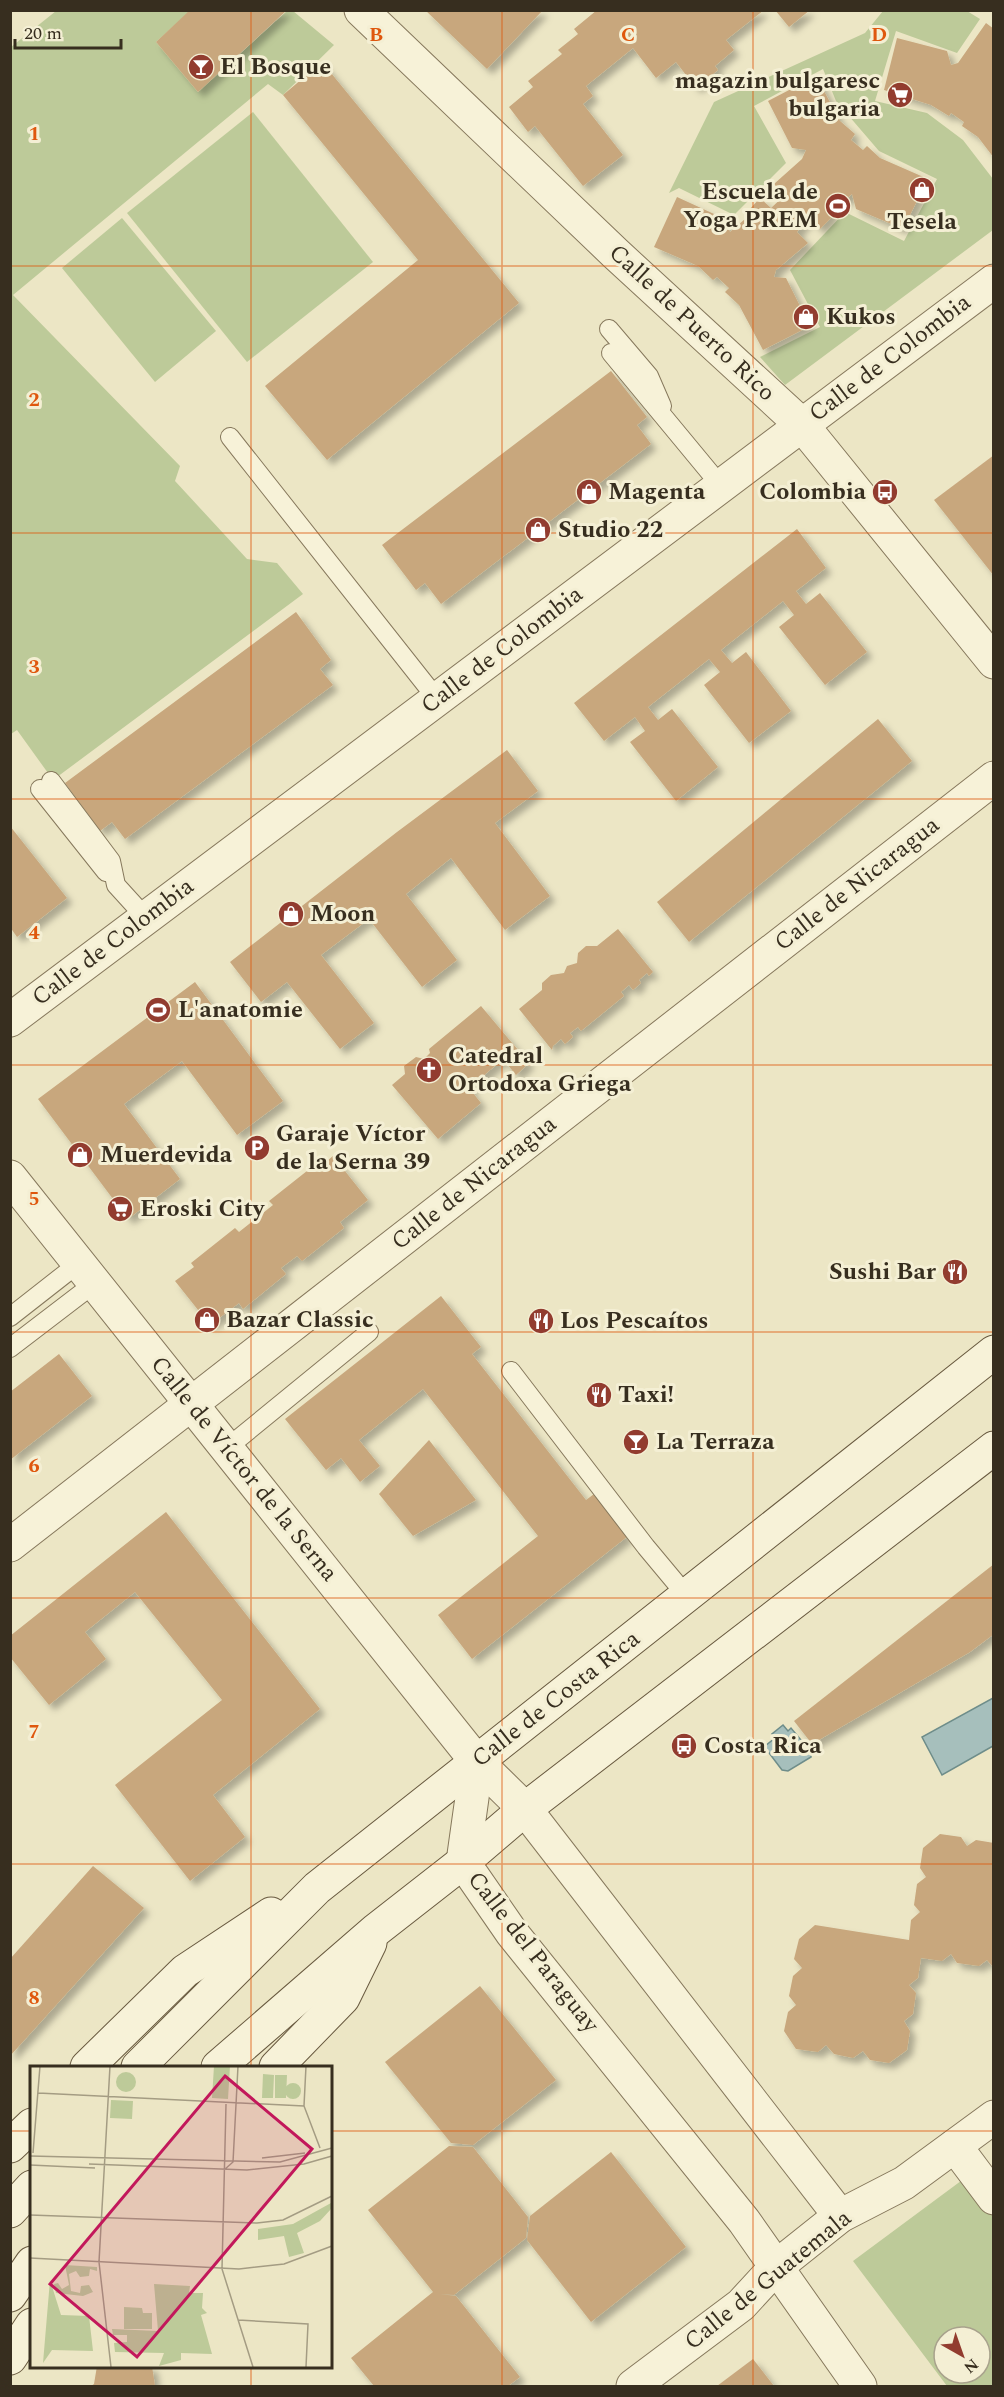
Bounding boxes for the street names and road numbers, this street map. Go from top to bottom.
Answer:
street label: Calle de Puerto Rico [600,236,784,410]
street label: Calle de Colombia [801,285,979,431]
street label: Calle de Colombia [413,577,591,723]
street label: Calle de Nicaragua [767,808,948,960]
street label: Calle de Colombia [24,869,202,1015]
street label: Calle de Nicaragua [384,1107,565,1259]
street label: Calle de Víctor de la Serna [141,1348,347,1590]
street label: Calle de Costa Rica [464,1622,648,1776]
street label: Calle del Paraguay [458,1863,609,2042]
street label: Calle de Guatemala [676,2201,860,2359]

